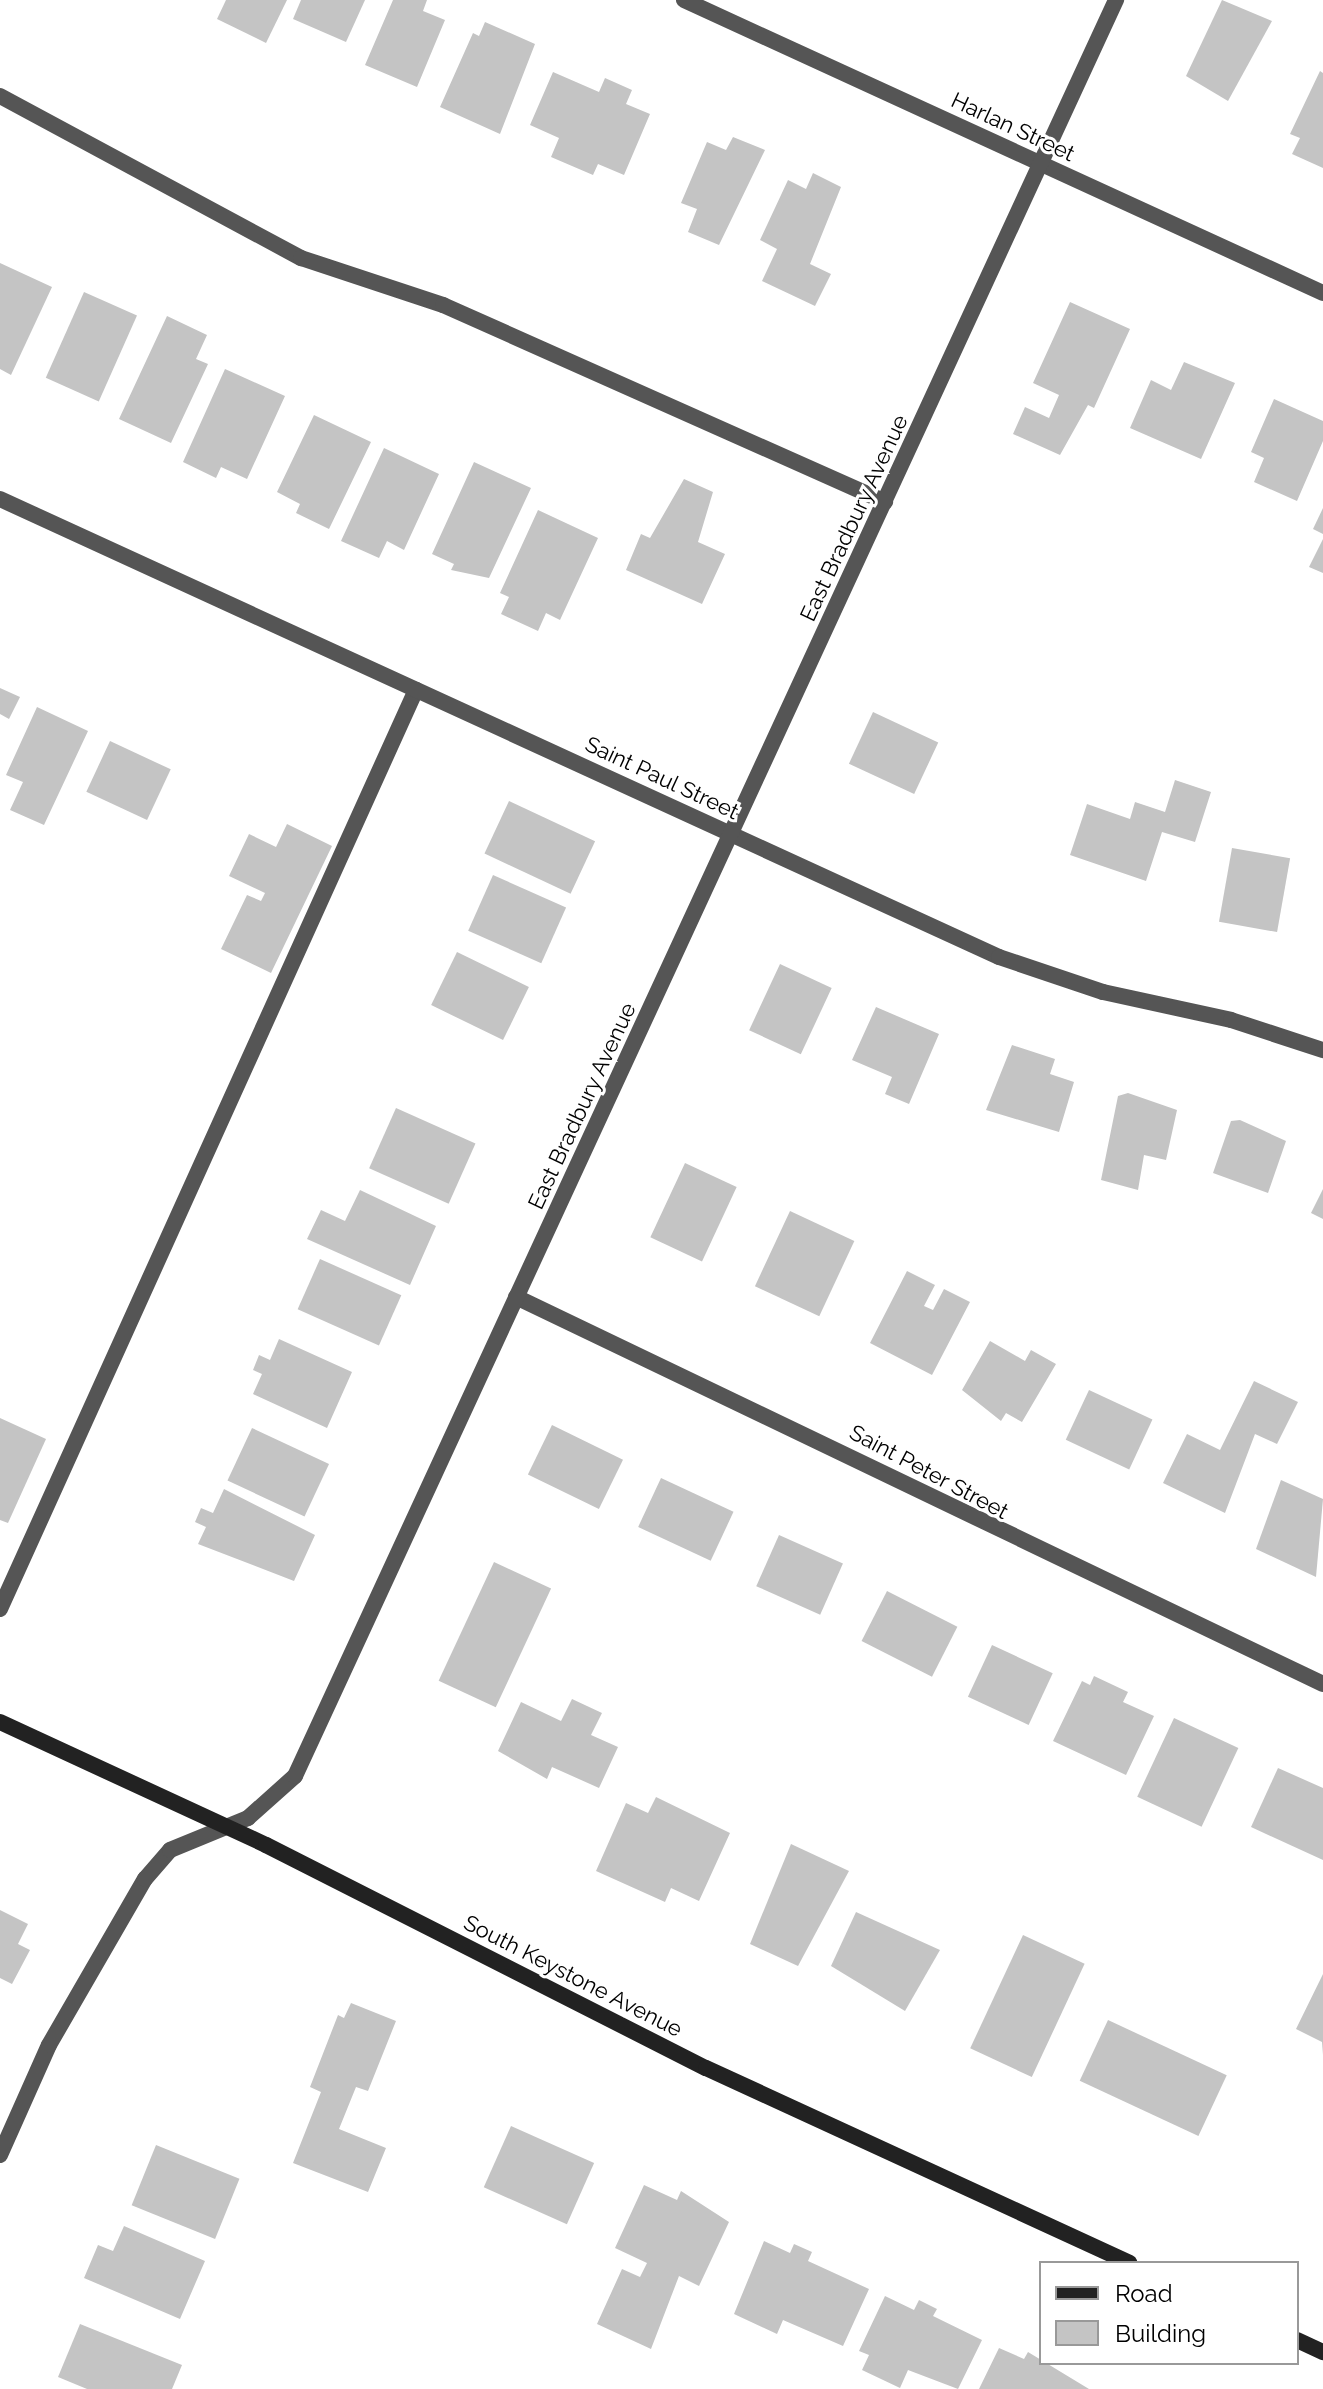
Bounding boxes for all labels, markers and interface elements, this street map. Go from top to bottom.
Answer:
street label: Harlan Street [947,87,1079,167]
street label: East Bradbury Avenue [794,410,914,626]
street label: Saint Paul Street [581,731,743,825]
street label: East Bradbury Avenue [522,998,642,1214]
street label: Saint Peter Street [845,1419,1013,1525]
street label: South Keystone Avenue [459,1909,687,2043]
legend [1039,2261,1299,2365]
text: Road [1115,2279,1173,2308]
text: Building [1115,2319,1206,2348]

